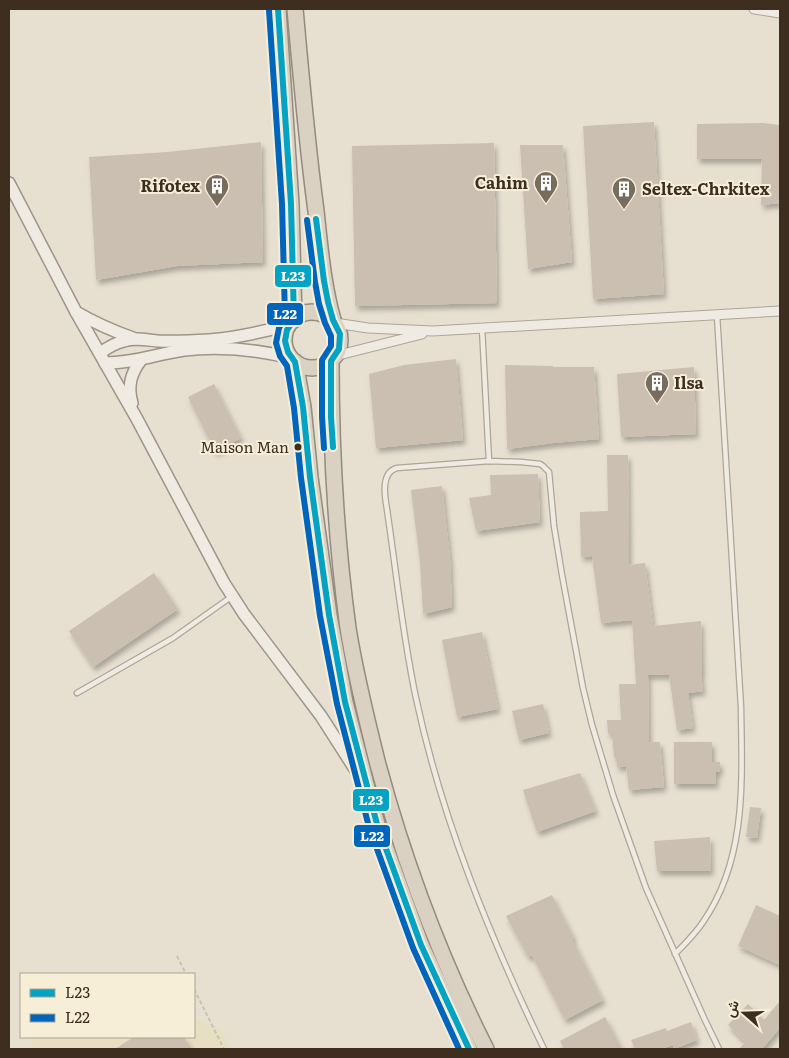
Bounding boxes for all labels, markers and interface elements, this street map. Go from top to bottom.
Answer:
place label: Cahim [475,170,528,194]
building icon: Cahim [533,170,559,204]
place label: Rifotex [140,173,200,197]
building icon: Rifotex [204,173,230,207]
building icon: Seltex-Chrkitex [611,176,637,210]
place label: Seltex-Chrkitex [642,176,770,200]
line badge: L23 [274,264,312,288]
text: L23 [281,265,305,285]
line badge: L22 [266,302,304,326]
text: L22 [273,303,298,323]
building icon: Ilsa [644,370,670,404]
place label: Ilsa [674,370,704,394]
place label: Maison Man [200,435,289,458]
marker: Maison Man [293,442,303,452]
line badge: L23 [352,788,390,812]
text: L23 [359,789,383,809]
line badge: L22 [353,824,391,848]
text: L22 [360,825,385,845]
legend [20,973,195,1038]
text: L23 [65,980,90,1003]
north arrow [719,988,769,1038]
text: ش [719,997,743,1020]
text: L22 [65,1005,90,1028]

